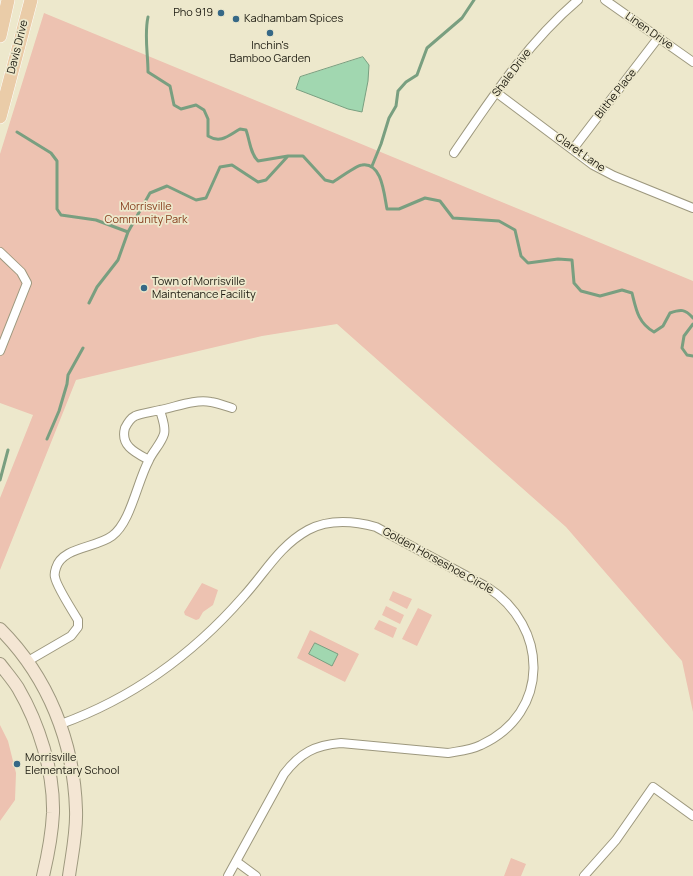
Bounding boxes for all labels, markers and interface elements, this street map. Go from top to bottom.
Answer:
place label: Pho 919 [173,6,213,20]
marker: Pho 919 [216,8,226,18]
street label: Linen Drive [623,10,675,52]
place label: Kadhambam Spices [244,12,343,26]
marker: Kadhambam Spices [231,14,241,24]
street label: Davis Drive [5,19,31,75]
marker: Inchin's Bamboo Garden [265,28,275,38]
place label: Inchin's Bamboo Garden [230,39,310,65]
street label: Shale Drive [490,47,534,99]
street label: Blithe Place [593,67,639,121]
street label: Claret Lane [552,131,608,175]
park label: Morrisville Community Park [105,200,187,226]
place label: Town of Morrisville Maintenance Facility [152,275,256,301]
marker: Town of Morrisville Maintenance Facility [139,283,149,293]
street label: Golden Horseshoe Circle [380,525,496,597]
place label: Morrisville Elementary School [25,751,120,777]
marker: Morrisville Elementary School [12,759,22,769]

